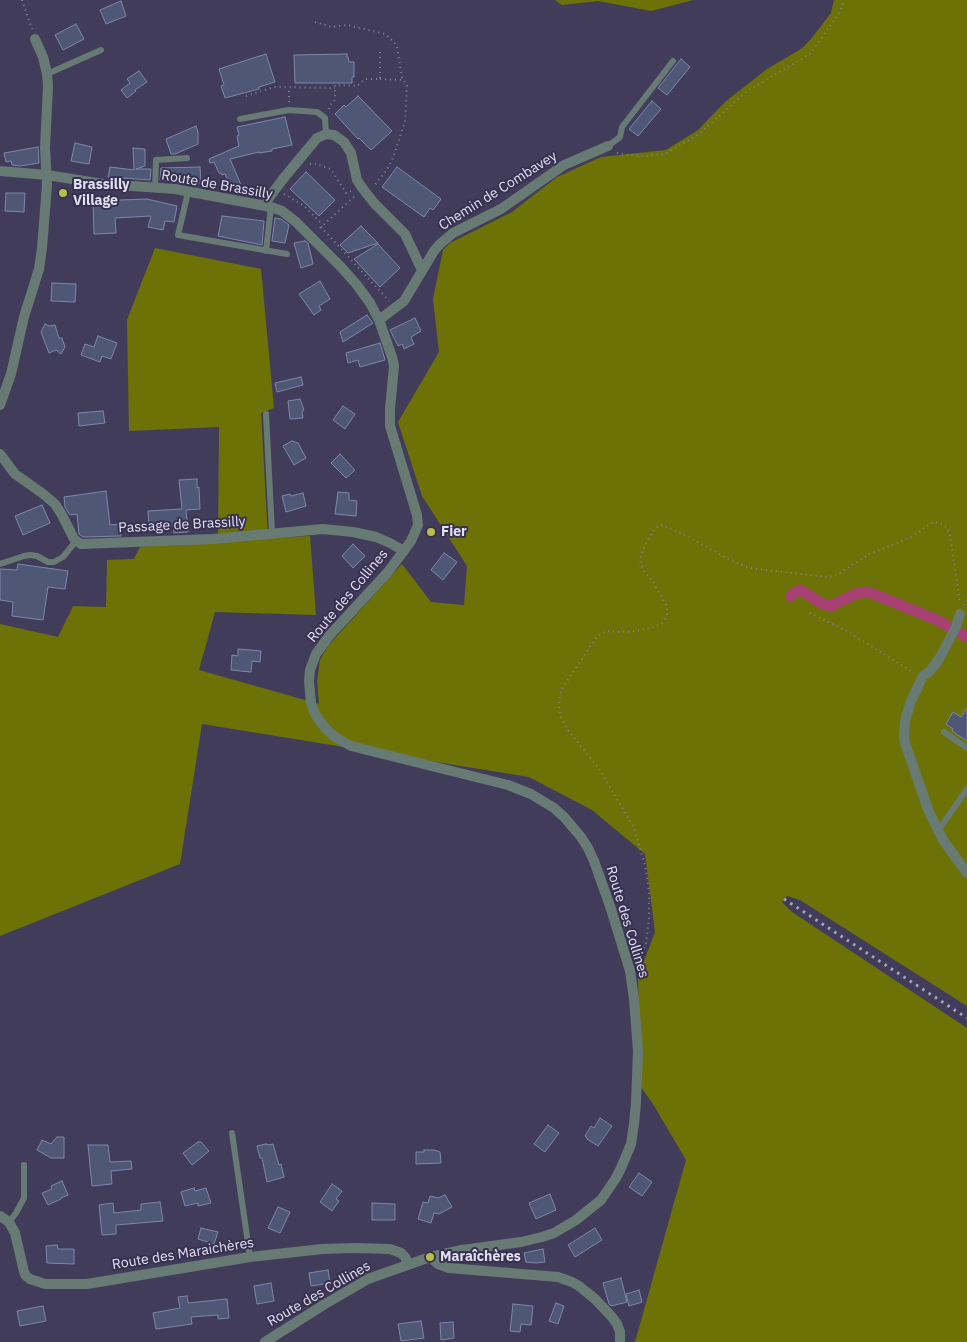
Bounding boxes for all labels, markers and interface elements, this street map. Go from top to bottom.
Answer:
street label: Chemin de Combavey [436,148,560,234]
street label: Route de Brassilly [160,167,274,203]
place label: Brassilly Village [73,177,130,210]
marker: Brassilly Village [57,187,69,199]
street label: Passage de Brassilly [118,513,246,537]
place label: Fier [441,524,467,540]
marker: Fier [425,526,437,538]
street label: Route des Collines [304,546,392,646]
street label: Route des Collines [602,864,652,980]
street label: Route des Maraichères [111,1234,255,1274]
place label: Maraîchères [440,1249,521,1265]
marker: Maraîchères [424,1251,436,1263]
street label: Route des Collines [264,1258,374,1330]

